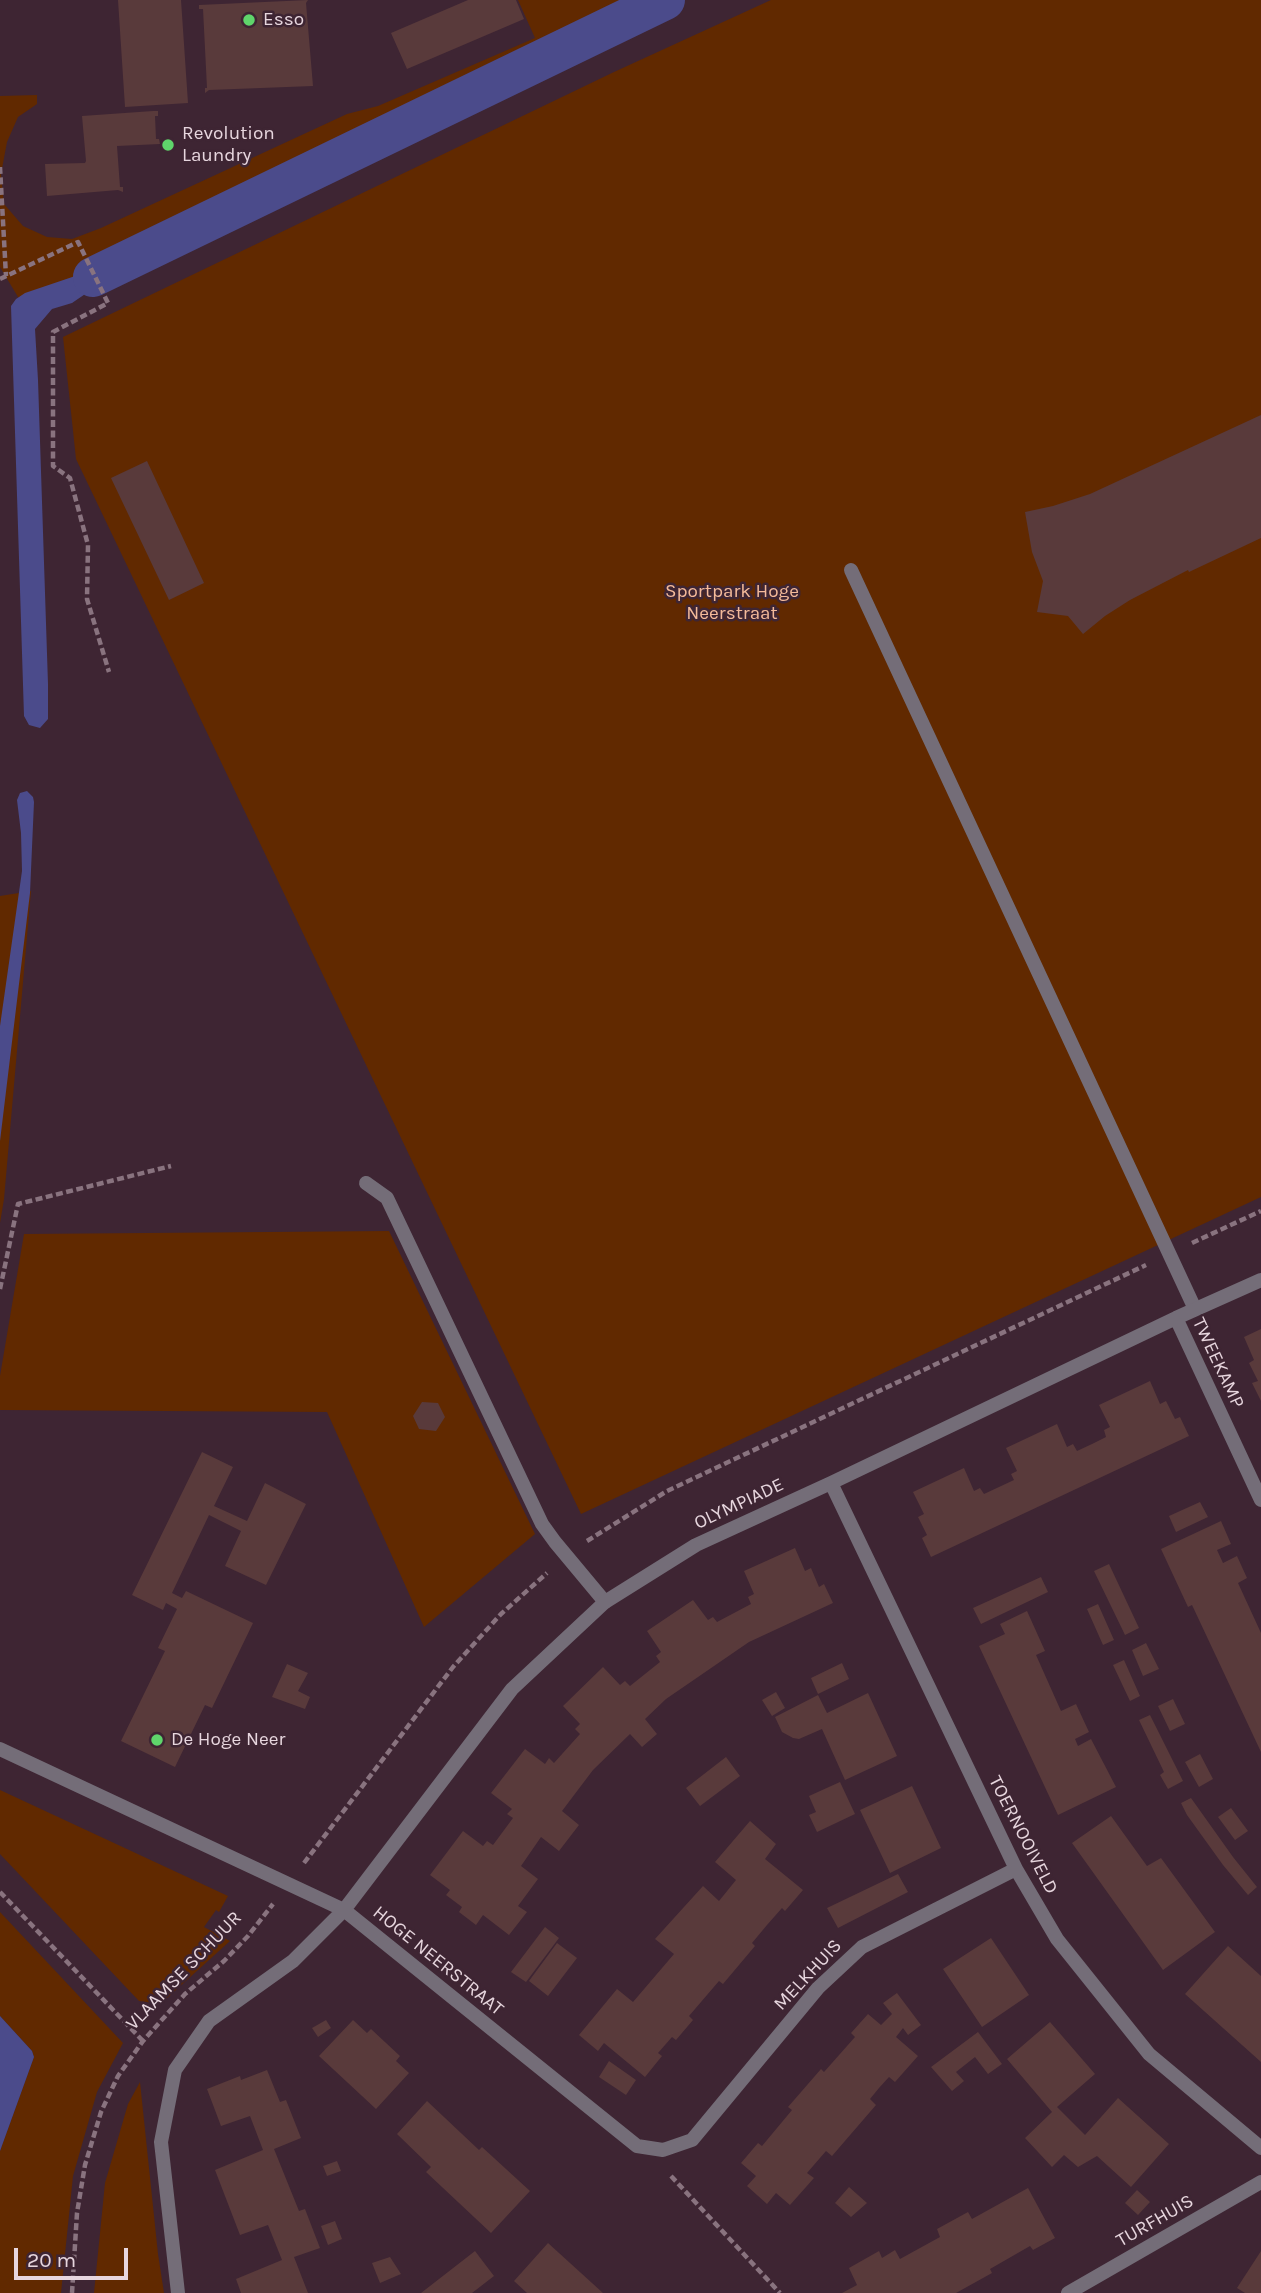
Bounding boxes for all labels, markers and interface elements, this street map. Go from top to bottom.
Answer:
place label: Esso [263,9,304,31]
marker: Esso [241,12,257,28]
place label: Revolution Laundry [182,123,275,167]
marker: Revolution Laundry [160,137,176,153]
park label: Sportpark Hoge Neerstraat [665,581,799,625]
street label: TWEEKAMP [1187,1314,1249,1412]
street label: OLYMPIADE [691,1473,787,1535]
place label: De Hoge Neer [171,1729,285,1751]
marker: De Hoge Neer [149,1732,165,1748]
street label: TOERNOOIVELD [983,1772,1063,1898]
street label: HOGE NEERSTRAAT [368,1901,508,2021]
street label: VLAAMSE SCHUUR [121,1907,247,2035]
street label: MELKHUIS [769,1935,847,2015]
street label: TURFHUIS [1112,2190,1198,2252]
scale bar [18,2234,131,2278]
text: 20 m [27,2248,76,2272]

